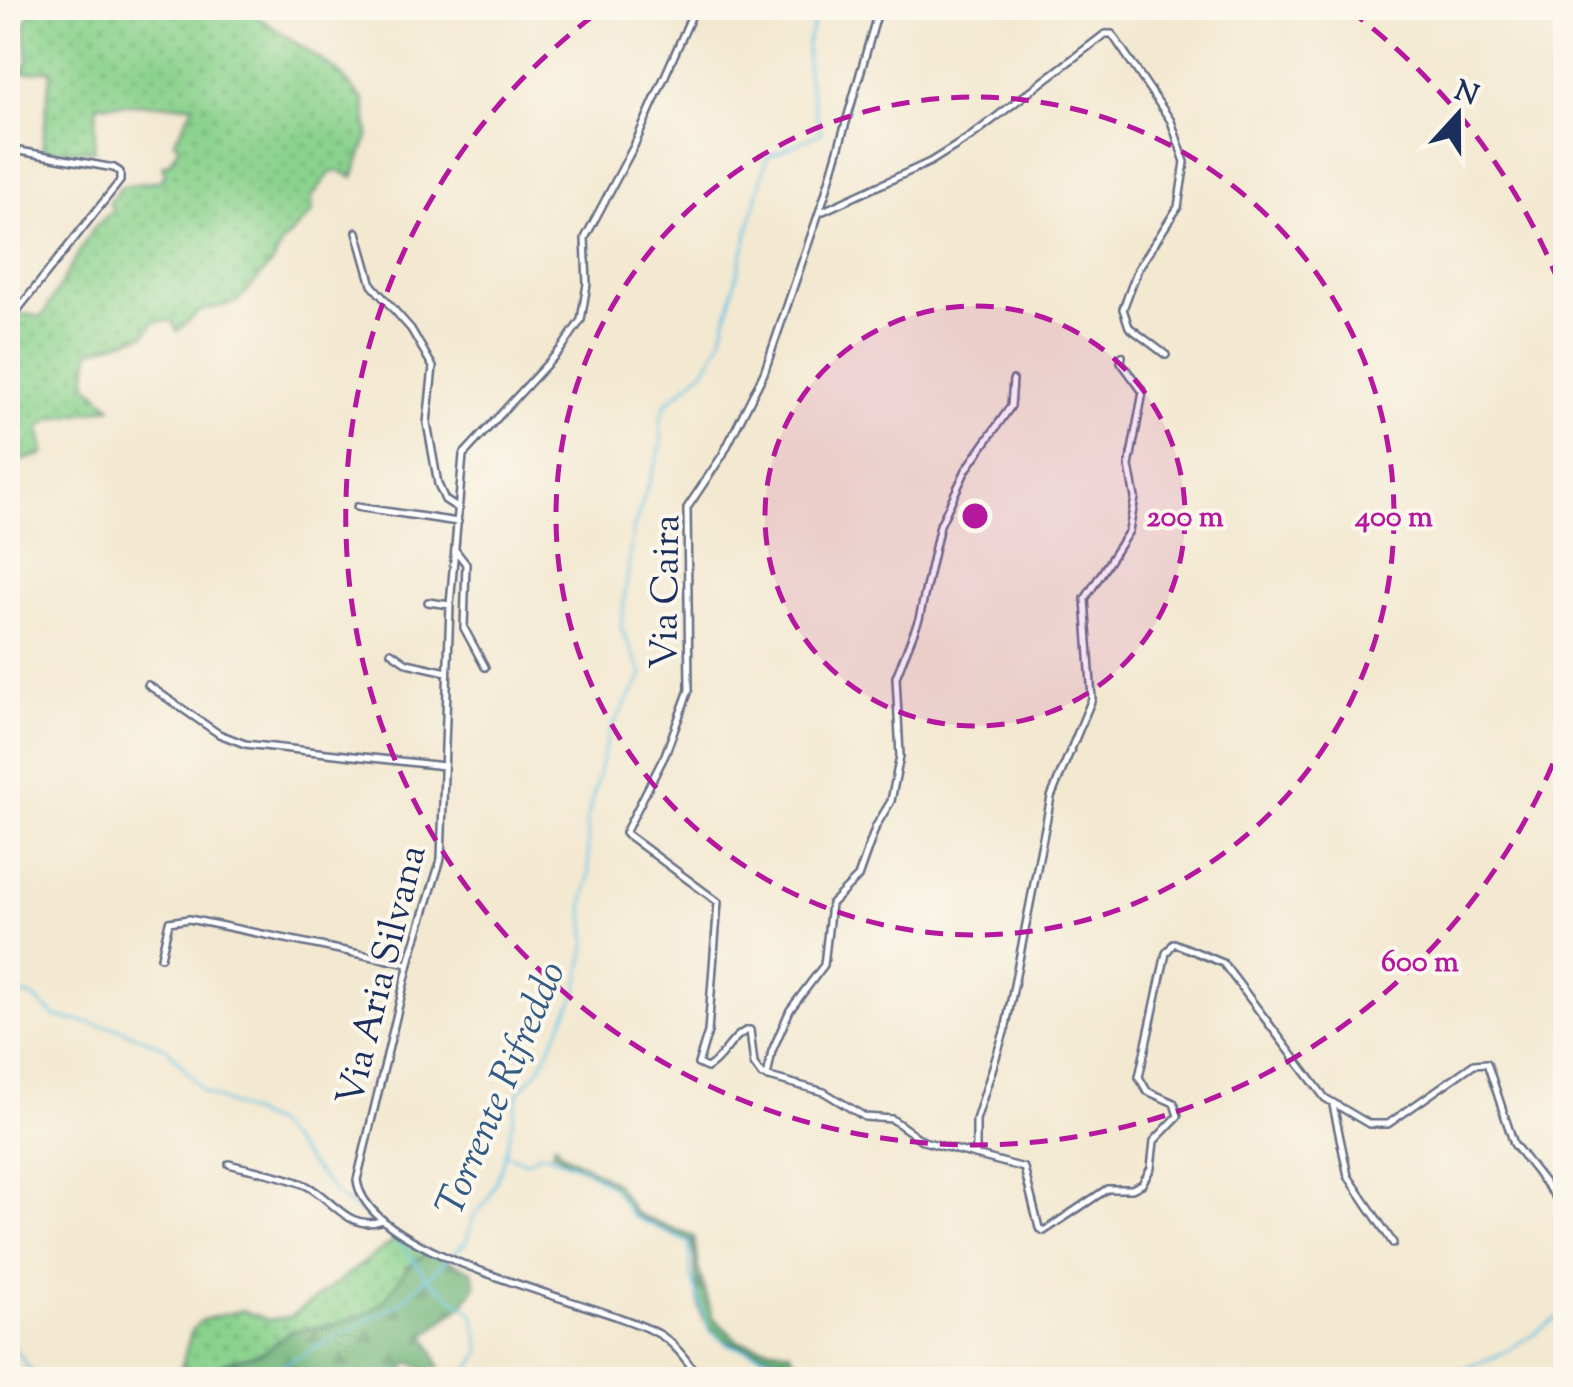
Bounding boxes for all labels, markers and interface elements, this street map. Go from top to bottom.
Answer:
north arrow [1408,65,1508,165]
text: N [1448,72,1483,117]
text: 200 m [1147,497,1224,540]
text: 400 m [1354,497,1433,540]
centre of rings [957,498,993,534]
street label: Via Caira [640,514,696,670]
street label: Via Aria Silvana [325,840,442,1112]
text: 600 m [1381,942,1459,985]
water label: Torrente Rifreddo [424,953,583,1226]

